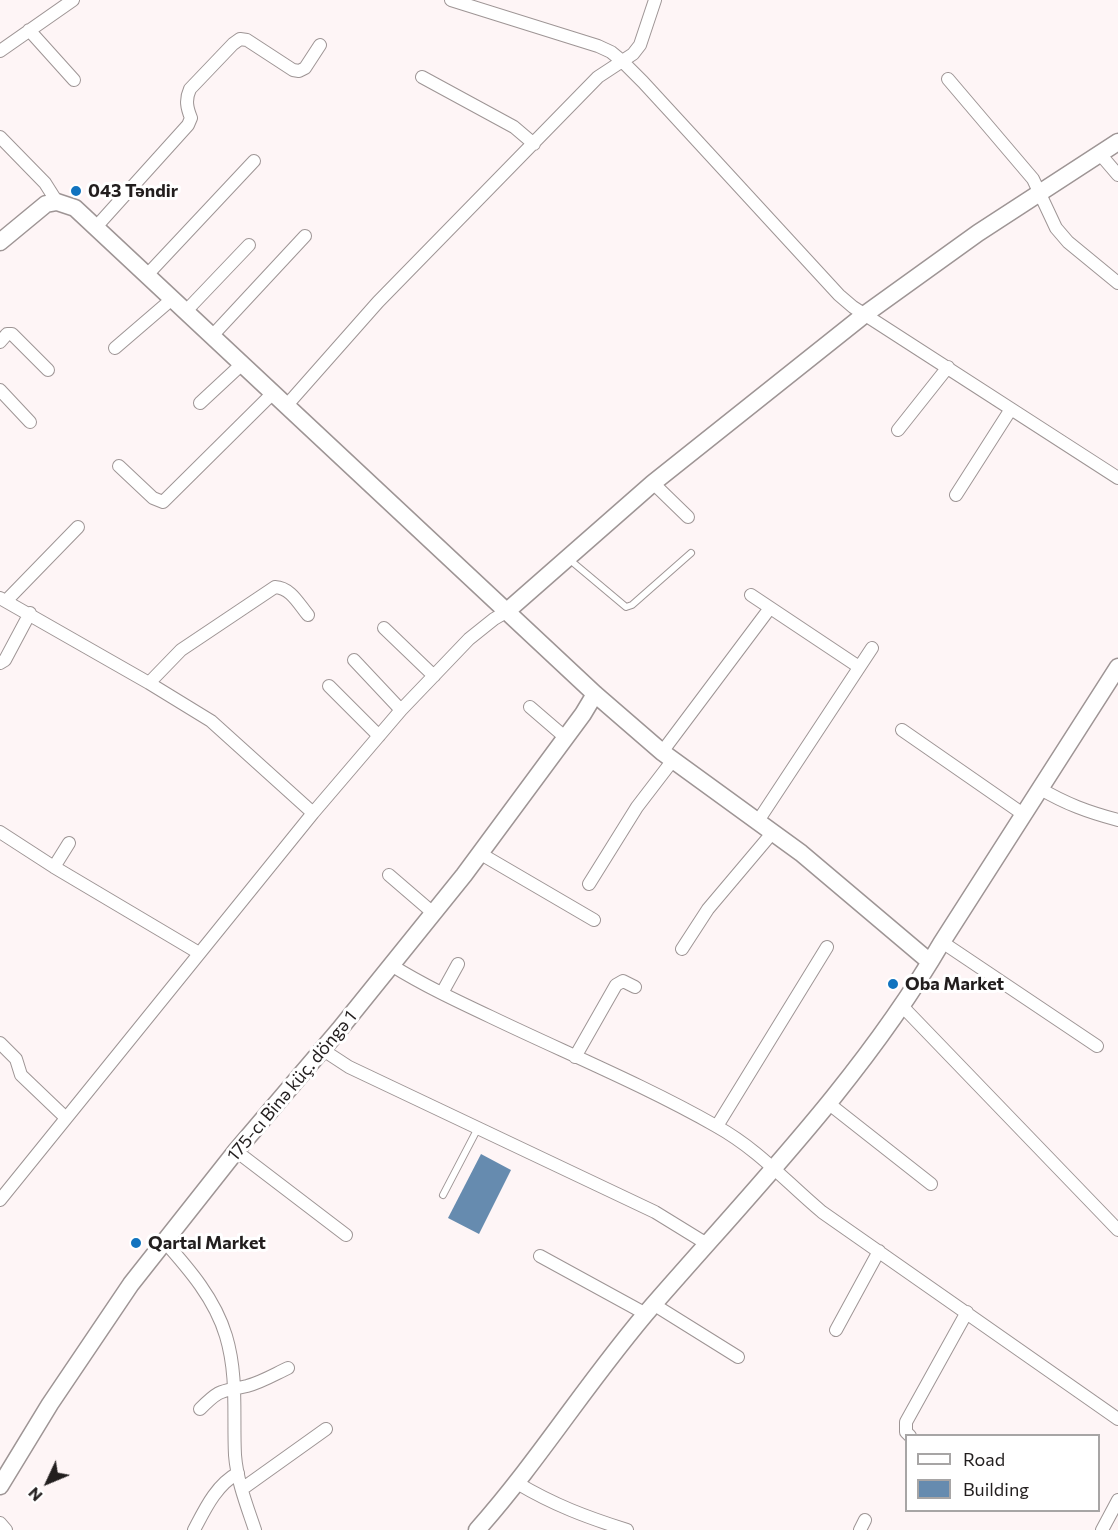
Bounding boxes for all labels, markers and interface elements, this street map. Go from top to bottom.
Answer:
place label: 043 Təndir [88,180,178,202]
marker: 043 Təndir [69,184,83,198]
place label: Oba Market [905,973,1004,995]
marker: Oba Market [886,977,900,991]
street label: 175-cı Binə küç. döngə 1 [223,1006,361,1166]
place label: Qartal Market [148,1232,266,1254]
marker: Qartal Market [129,1236,143,1250]
legend [905,1434,1100,1512]
text: Road [963,1448,1005,1470]
north arrow [18,1452,78,1512]
text: Building [963,1478,1029,1500]
text: N [24,1484,46,1506]

